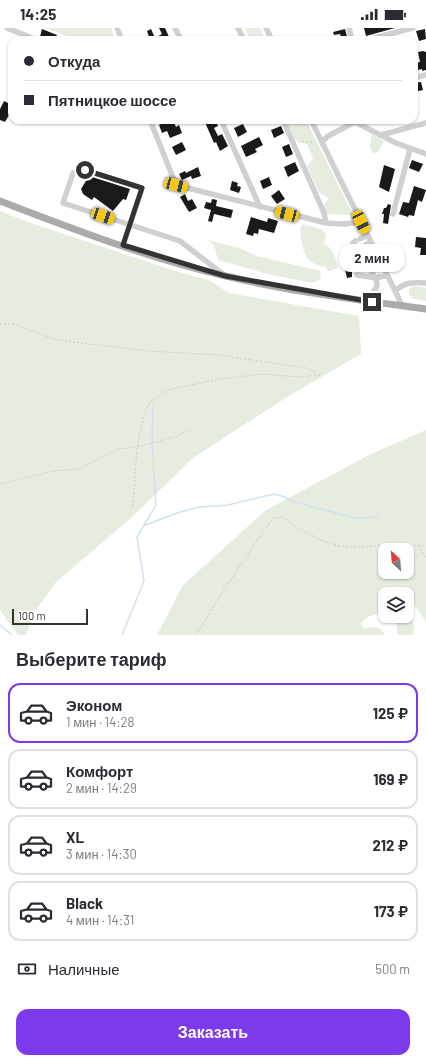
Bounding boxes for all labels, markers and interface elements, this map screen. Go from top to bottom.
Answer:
text: 14:25 [20,5,56,23]
text: Откуда [48,52,100,70]
text: Пятницкое шоссе [48,91,177,109]
route start [76,161,94,179]
car [163,176,189,194]
car [274,205,300,223]
car [90,206,116,226]
car [350,209,372,235]
callout: 2 мин [339,244,405,272]
text: 2 мин [354,250,390,266]
route end [363,293,381,311]
north arrow [378,543,414,579]
map controls [378,543,414,623]
button: layers [378,587,414,623]
scale bar [12,607,88,626]
text: 100 m [18,609,46,622]
text: Выберите тариф [16,648,167,670]
icon: car [18,695,54,731]
text: Эконом [66,696,122,714]
text: 125 ₽ [373,704,408,722]
text: 1 мин · 14:28 [66,714,134,730]
icon: car [18,761,54,797]
text: Комфорт [66,762,133,780]
text: 169 ₽ [373,770,408,788]
text: 2 мин · 14:29 [66,780,137,796]
icon: car [18,827,54,863]
text: XL [66,828,84,846]
text: 212 ₽ [372,836,408,854]
text: 3 мин · 14:30 [66,846,137,862]
icon: car [18,893,54,929]
text: Black [66,894,103,912]
text: 173 ₽ [374,902,408,920]
text: 4 мин · 14:31 [66,912,134,928]
icon: cash [16,958,38,980]
text: Наличные [48,960,120,978]
text: 500 m [375,961,410,977]
button: Заказать [16,1009,410,1055]

